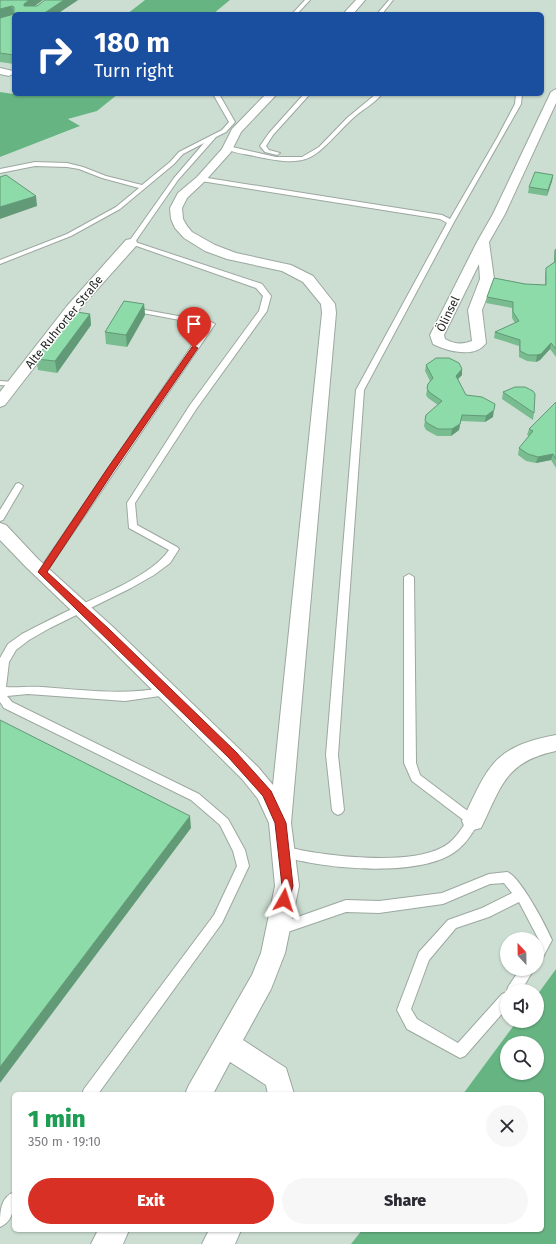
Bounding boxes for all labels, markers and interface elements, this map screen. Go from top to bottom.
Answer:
text: 180 m [94,26,170,59]
icon: right [28,28,80,80]
text: Turn right [94,60,174,82]
street label: Alte Ruhrorter Straße [22,273,106,371]
street label: Ölinsel [432,293,463,334]
pin [177,307,211,348]
icon: arrive [183,313,205,335]
position arrow [263,879,305,921]
north arrow [500,932,544,976]
map controls [500,932,544,1080]
button: sound [500,984,544,1028]
button: search [500,1036,544,1080]
text: 1 min [28,1105,86,1133]
button: close [486,1105,528,1147]
text: 350 m · 19:10 [28,1134,101,1149]
button: Exit [28,1178,274,1224]
button: Share [282,1178,528,1224]

